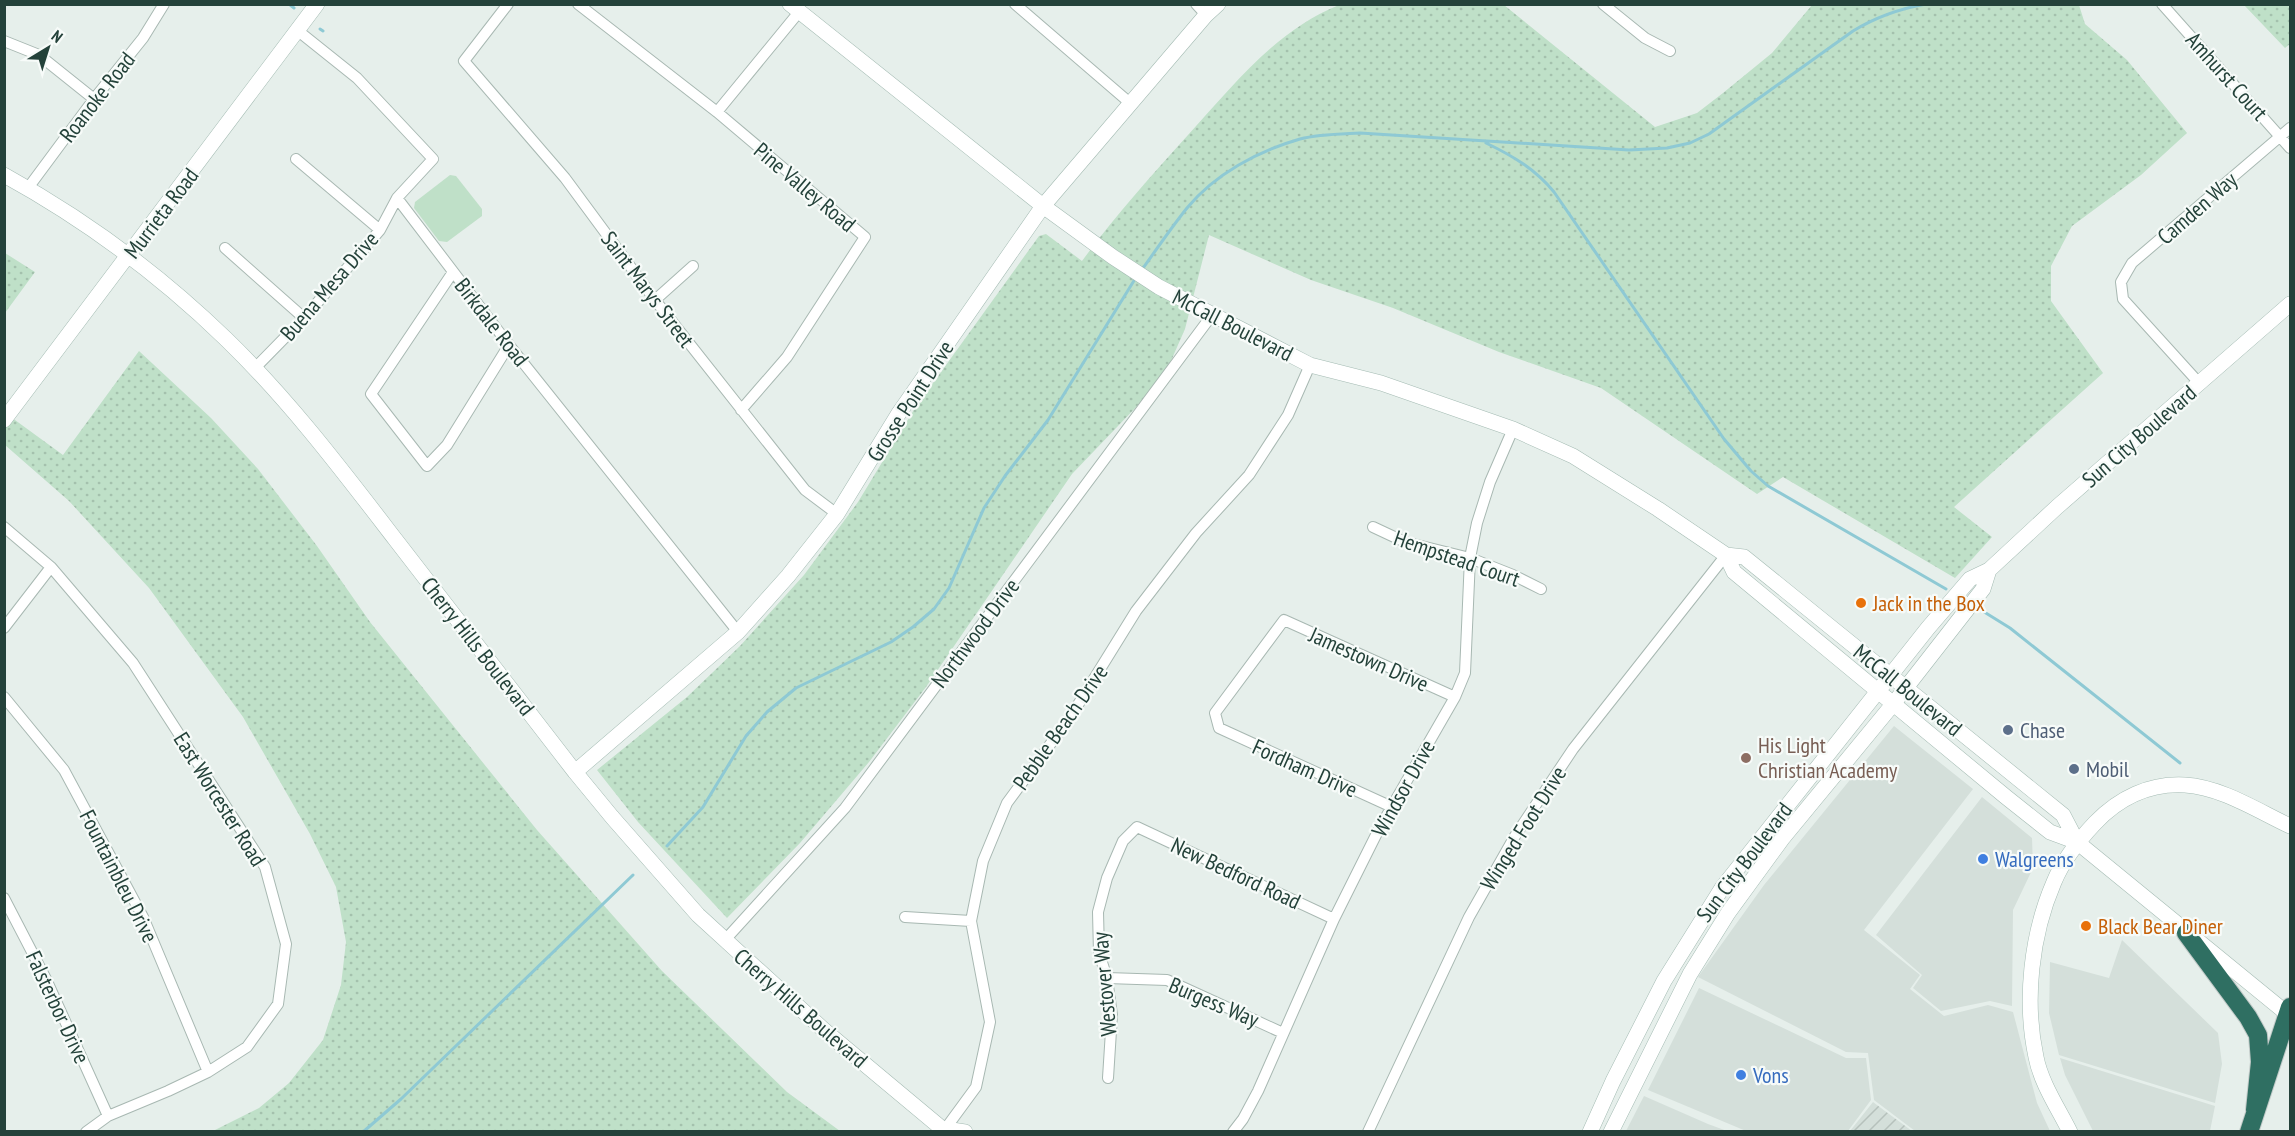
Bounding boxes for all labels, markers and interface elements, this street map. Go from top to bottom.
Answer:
north arrow [18,18,78,78]
text: N [48,26,67,47]
street label: Amhurst Court [2180,26,2274,126]
street label: Roanoke Road [53,46,141,148]
street label: Pine Valley Road [748,136,862,238]
street label: Murrieta Road [118,162,204,264]
street label: Camden Way [2151,165,2243,250]
street label: Buena Mesa Drive [274,225,384,347]
street label: Saint Marys Street [595,225,701,353]
street label: Birkdale Road [449,272,535,372]
street label: McCall Boulevard [1168,283,1298,367]
street label: Grosse Point Drive [860,335,960,467]
street label: Sun City Boulevard [2076,379,2202,493]
street label: Hempstead Court [1390,523,1524,593]
street label: Cherry Hills Boulevard [415,571,541,721]
street label: Northwood Drive [925,573,1025,693]
place label: Jack in the Box [1872,589,1985,617]
marker: Jack in the Box [1854,596,1868,610]
street label: Jamestown Drive [1304,620,1433,698]
street label: McCall Boulevard [1848,638,1968,742]
street label: Pebble Beach Drive [1006,659,1114,795]
place label: Chase [2020,716,2065,744]
marker: Chase [2001,723,2015,737]
street label: East Worcester Road [168,727,272,871]
place label: His Light Christian Academy [1758,731,1898,784]
street label: Fordham Drive [1248,733,1362,803]
street label: Windsor Drive [1365,735,1441,841]
marker: His Light Christian Academy [1739,751,1753,765]
place label: Mobil [2086,755,2130,783]
street label: Winged Foot Drive [1474,761,1572,895]
marker: Mobil [2067,762,2081,776]
street label: Sun City Boulevard [1690,797,1798,927]
street label: Fountainbleu Drive [74,805,164,947]
street label: New Bedford Road [1167,831,1305,915]
place label: Walgreens [1995,845,2074,873]
marker: Walgreens [1976,852,1990,866]
place label: Black Bear Diner [2098,912,2223,940]
marker: Black Bear Diner [2079,919,2093,933]
street label: Westover Way [1085,930,1123,1037]
street label: Cherry Hills Boulevard [728,942,874,1074]
street label: Falsterbor Drive [20,946,96,1068]
street label: Burgess Way [1165,971,1264,1034]
place label: Vons [1752,1061,1789,1089]
marker: Vons [1734,1068,1748,1082]

